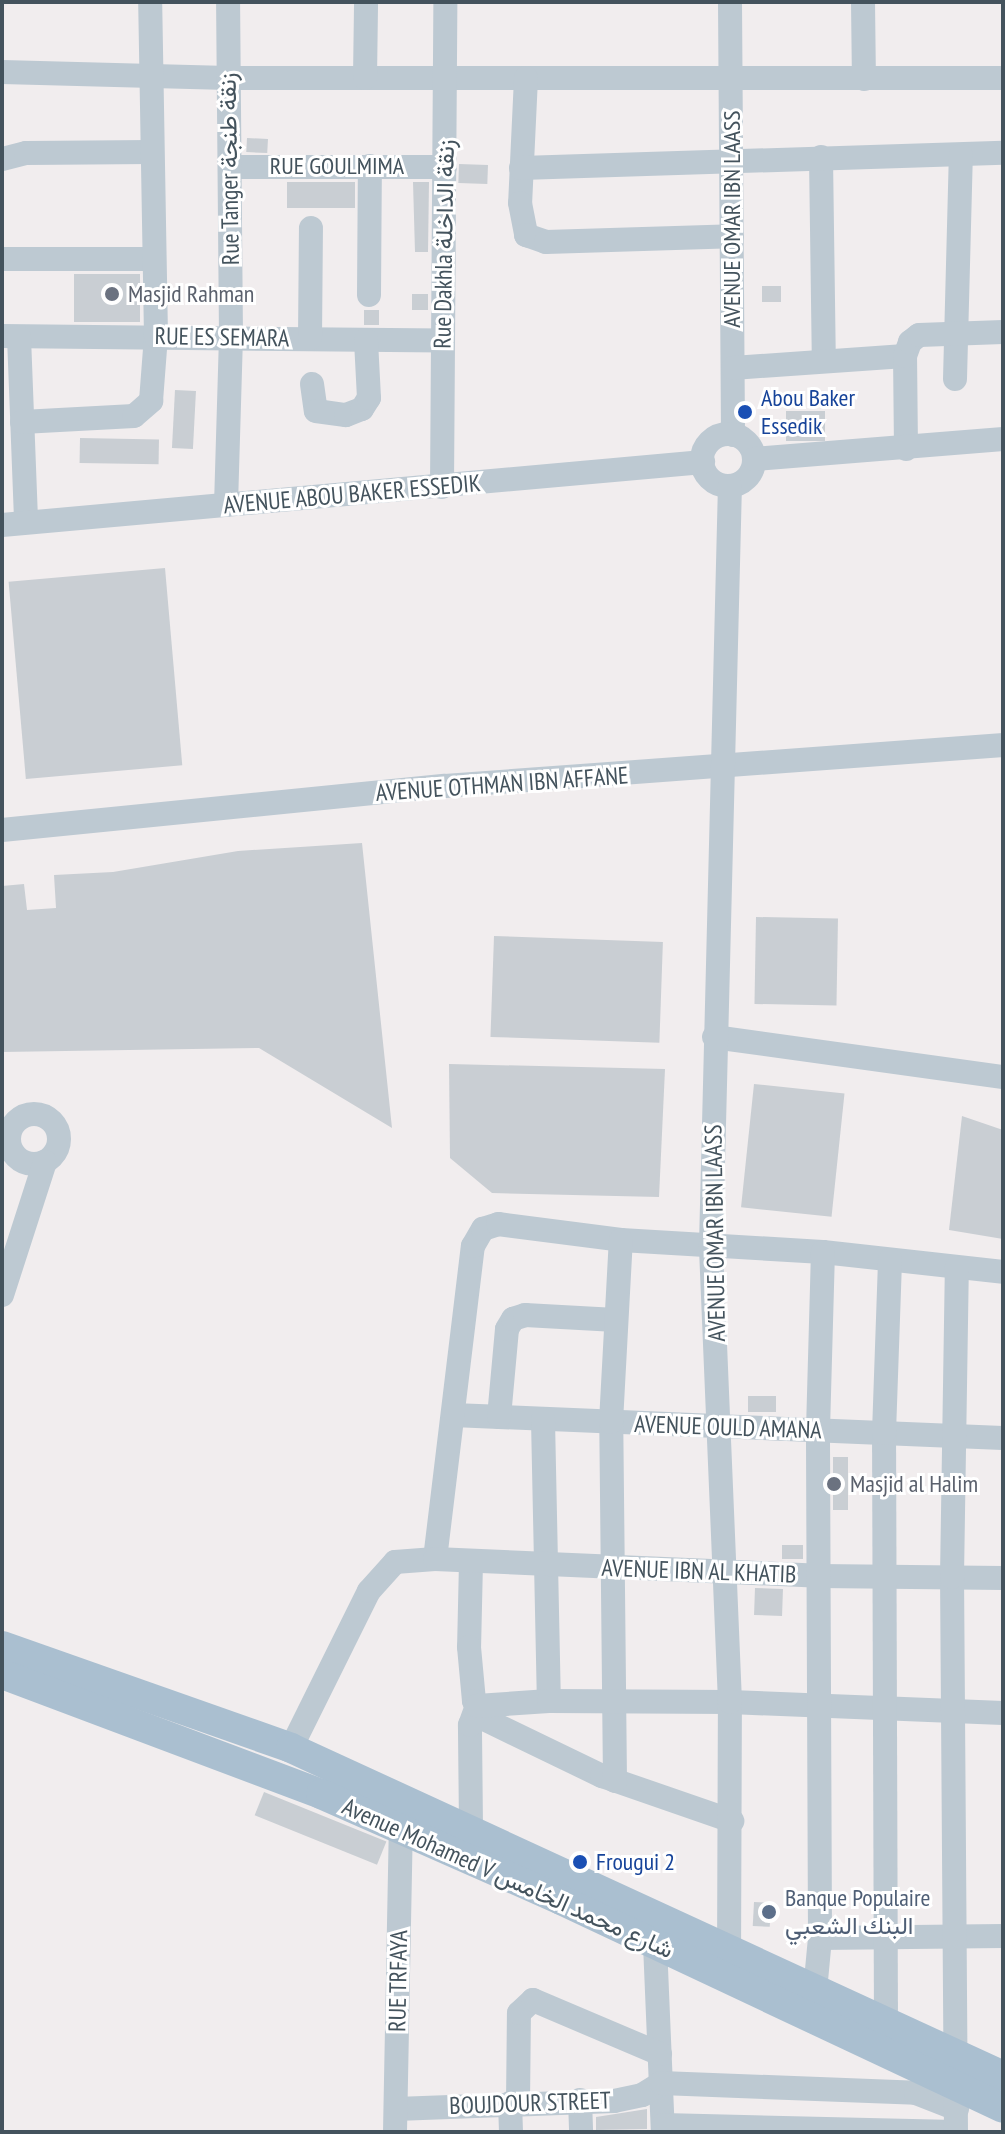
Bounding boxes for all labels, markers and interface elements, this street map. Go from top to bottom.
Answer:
street label: Rue Tanger زنقة طنجة [213,72,245,266]
street label: AVENUE OMAR IBN LAASS [718,110,746,328]
street label: Rue Dakhla زنقة الداخلة [428,139,460,349]
street label: RUE GOULMIMA [270,152,404,180]
place label: Masjid Rahman [128,280,254,308]
marker: Masjid Rahman [103,285,121,303]
street label: RUE ES SEMARA [154,321,290,353]
place label: Abou Baker Essedik [761,384,855,440]
marker: Abou Baker Essedik [736,403,754,421]
street label: AVENUE ABOU BAKER ESSEDIK [222,468,482,520]
street label: AVENUE OTHMAN IBN AFFANE [374,761,630,807]
street label: AVENUE OMAR IBN LAASS [699,1124,731,1342]
street label: AVENUE OULD AMANA [633,1409,823,1445]
place label: Masjid al Halim [850,1470,978,1498]
marker: Masjid al Halim [825,1475,843,1493]
street label: AVENUE IBN AL KHATIB [600,1553,798,1589]
street label: Avenue Mohamed V شارع محمد الخامس [337,1792,679,1964]
place label: Frougui 2 [596,1848,675,1876]
marker: Frougui 2 [571,1853,589,1871]
place label: Banque Populaire البنك الشعبي [785,1884,930,1940]
marker: Banque Populaire البنك الشعبي [760,1903,778,1921]
street label: RUE TRFAYA [383,1930,413,2032]
street label: BOUJDOUR STREET [449,2086,611,2120]

